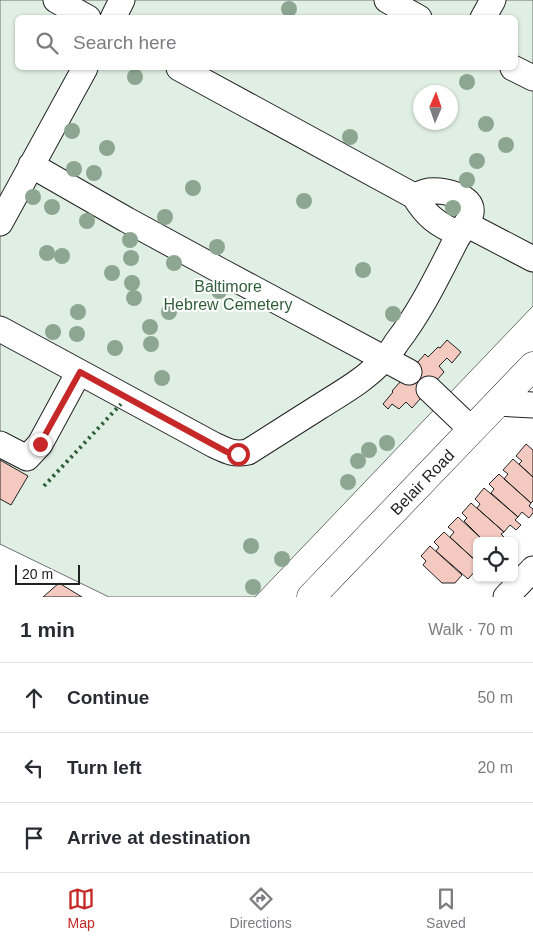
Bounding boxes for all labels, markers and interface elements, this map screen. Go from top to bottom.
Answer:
search box [15,15,518,70]
icon: search [33,29,61,57]
text: Search here [73,32,177,53]
north arrow [413,85,458,130]
park label: Baltimore Hebrew Cemetery [164,278,292,313]
route end [29,433,52,456]
route start [227,443,250,466]
street label: Belair Road [387,446,458,518]
map controls [473,537,518,582]
button: locate [473,537,518,582]
scale bar [15,562,80,585]
text: 20 m [22,566,53,582]
text: 1 min [20,618,75,641]
text: Walk · 70 m [428,621,513,638]
icon: ahead [20,684,48,712]
text: Continue [67,687,149,708]
text: 50 m [477,689,513,706]
icon: left [20,754,48,782]
text: Turn left [67,757,142,778]
text: 20 m [477,759,513,776]
icon: arrive [20,824,48,852]
text: Arrive at destination [67,827,251,848]
tab: Map [67,885,95,931]
tab: Directions [230,885,292,931]
tab: Saved [426,885,466,931]

